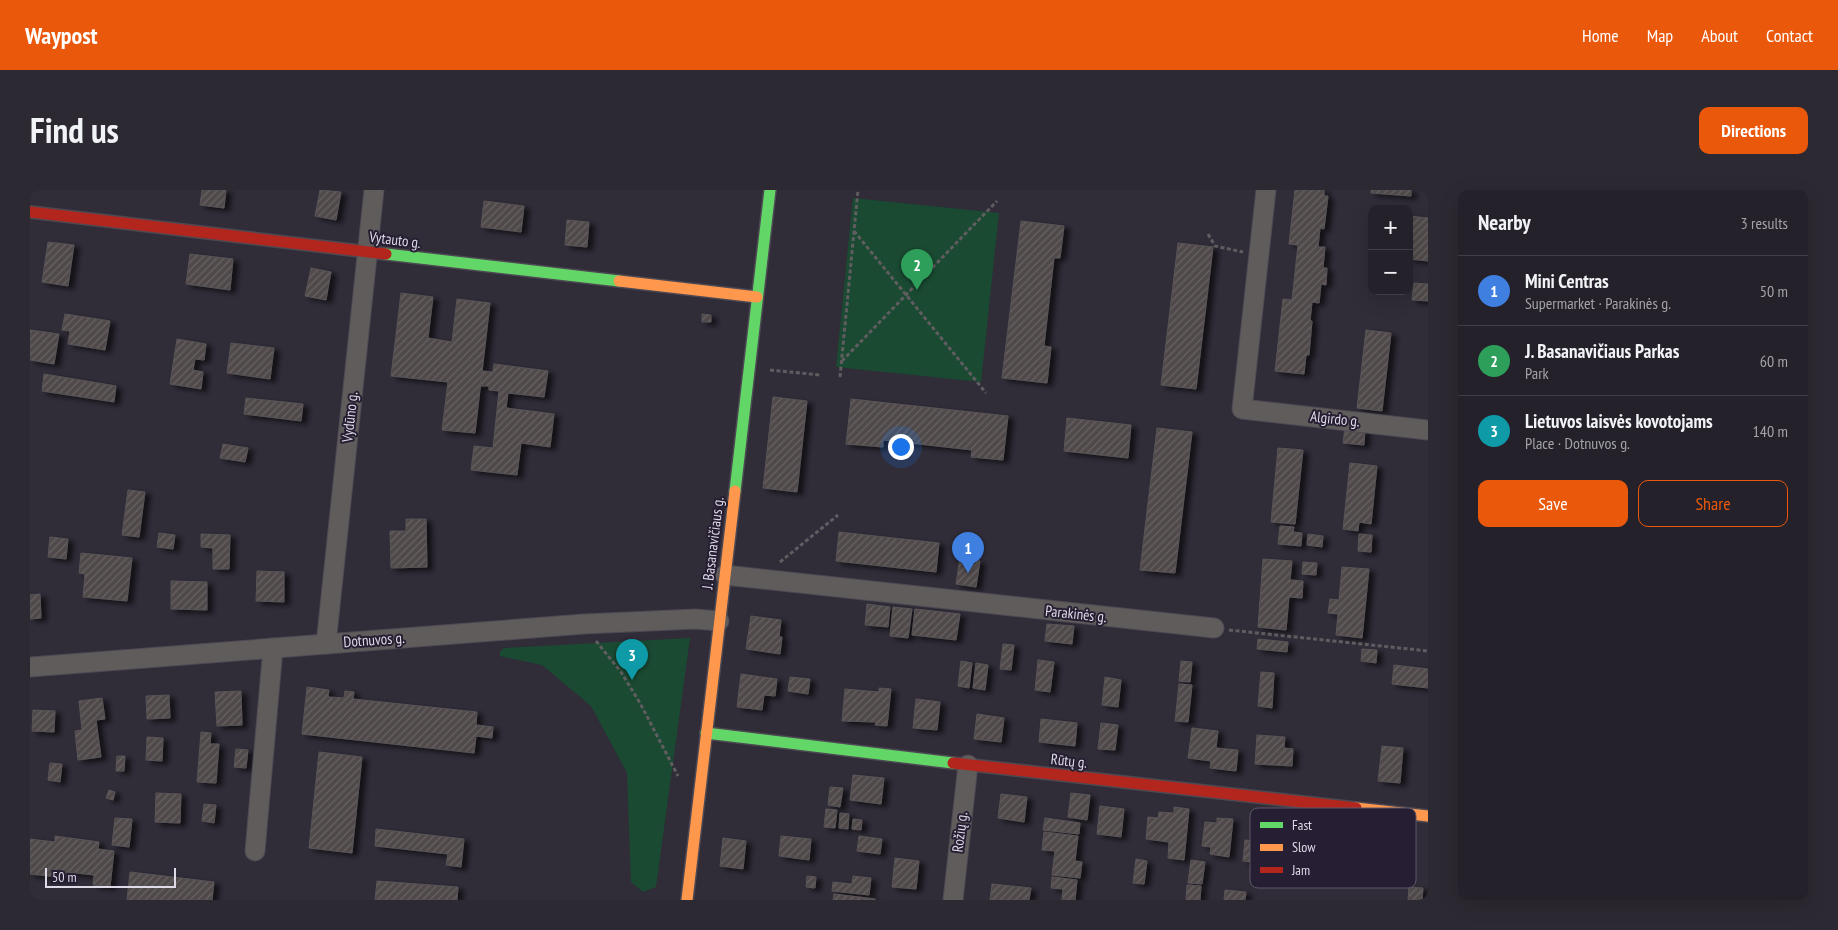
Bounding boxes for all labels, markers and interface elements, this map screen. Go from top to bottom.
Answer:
text: Waypost [25,20,98,51]
text: Home [1582,24,1619,47]
text: Map [1647,24,1673,47]
text: About [1701,24,1738,47]
text: Contact [1766,24,1813,47]
text: Find us [30,107,119,153]
button: Directions [1699,107,1808,154]
map controls [1368,205,1413,295]
button: + [1368,205,1413,250]
text: Nearby [1478,209,1531,236]
text: 3 results [1741,213,1788,233]
street label: Vytauto g. [367,227,422,252]
pin: 2 [901,249,933,290]
button: − [1368,250,1413,295]
text: Mini Centras [1525,269,1609,293]
text: 1 [1490,281,1498,301]
text: 50 m [1760,281,1788,301]
text: Supermarket · Parakinės g. [1525,293,1671,313]
text: J. Basanavičiaus Parkas [1525,339,1679,363]
text: 2 [1490,351,1498,371]
text: 60 m [1760,351,1788,371]
text: Park [1525,363,1549,383]
street label: Vydūno g. [337,390,362,444]
street label: Algirdo g. [1309,406,1361,431]
text: Lietuvos laisvės kovotojams [1525,409,1713,433]
text: 3 [1490,421,1498,441]
text: 140 m [1753,421,1788,441]
text: Place · Dotnuvos g. [1525,433,1630,453]
your location [888,434,914,460]
button: Save [1478,480,1628,527]
button: Share [1638,480,1788,527]
street label: J. Basanavičiaus g. [697,495,728,591]
pin: 1 [952,532,984,573]
street label: Parakinės g. [1044,601,1108,626]
street label: Dotnuvos g. [343,628,406,651]
pin: 3 [616,639,648,680]
street label: Rūtų g. [1050,749,1089,772]
legend [1250,808,1416,888]
street label: Rožių g. [948,810,971,853]
text: Fast [1292,816,1312,834]
text: Slow [1292,838,1316,856]
text: Jam [1291,861,1310,879]
scale bar [45,865,176,888]
text: 50 m [52,868,77,886]

